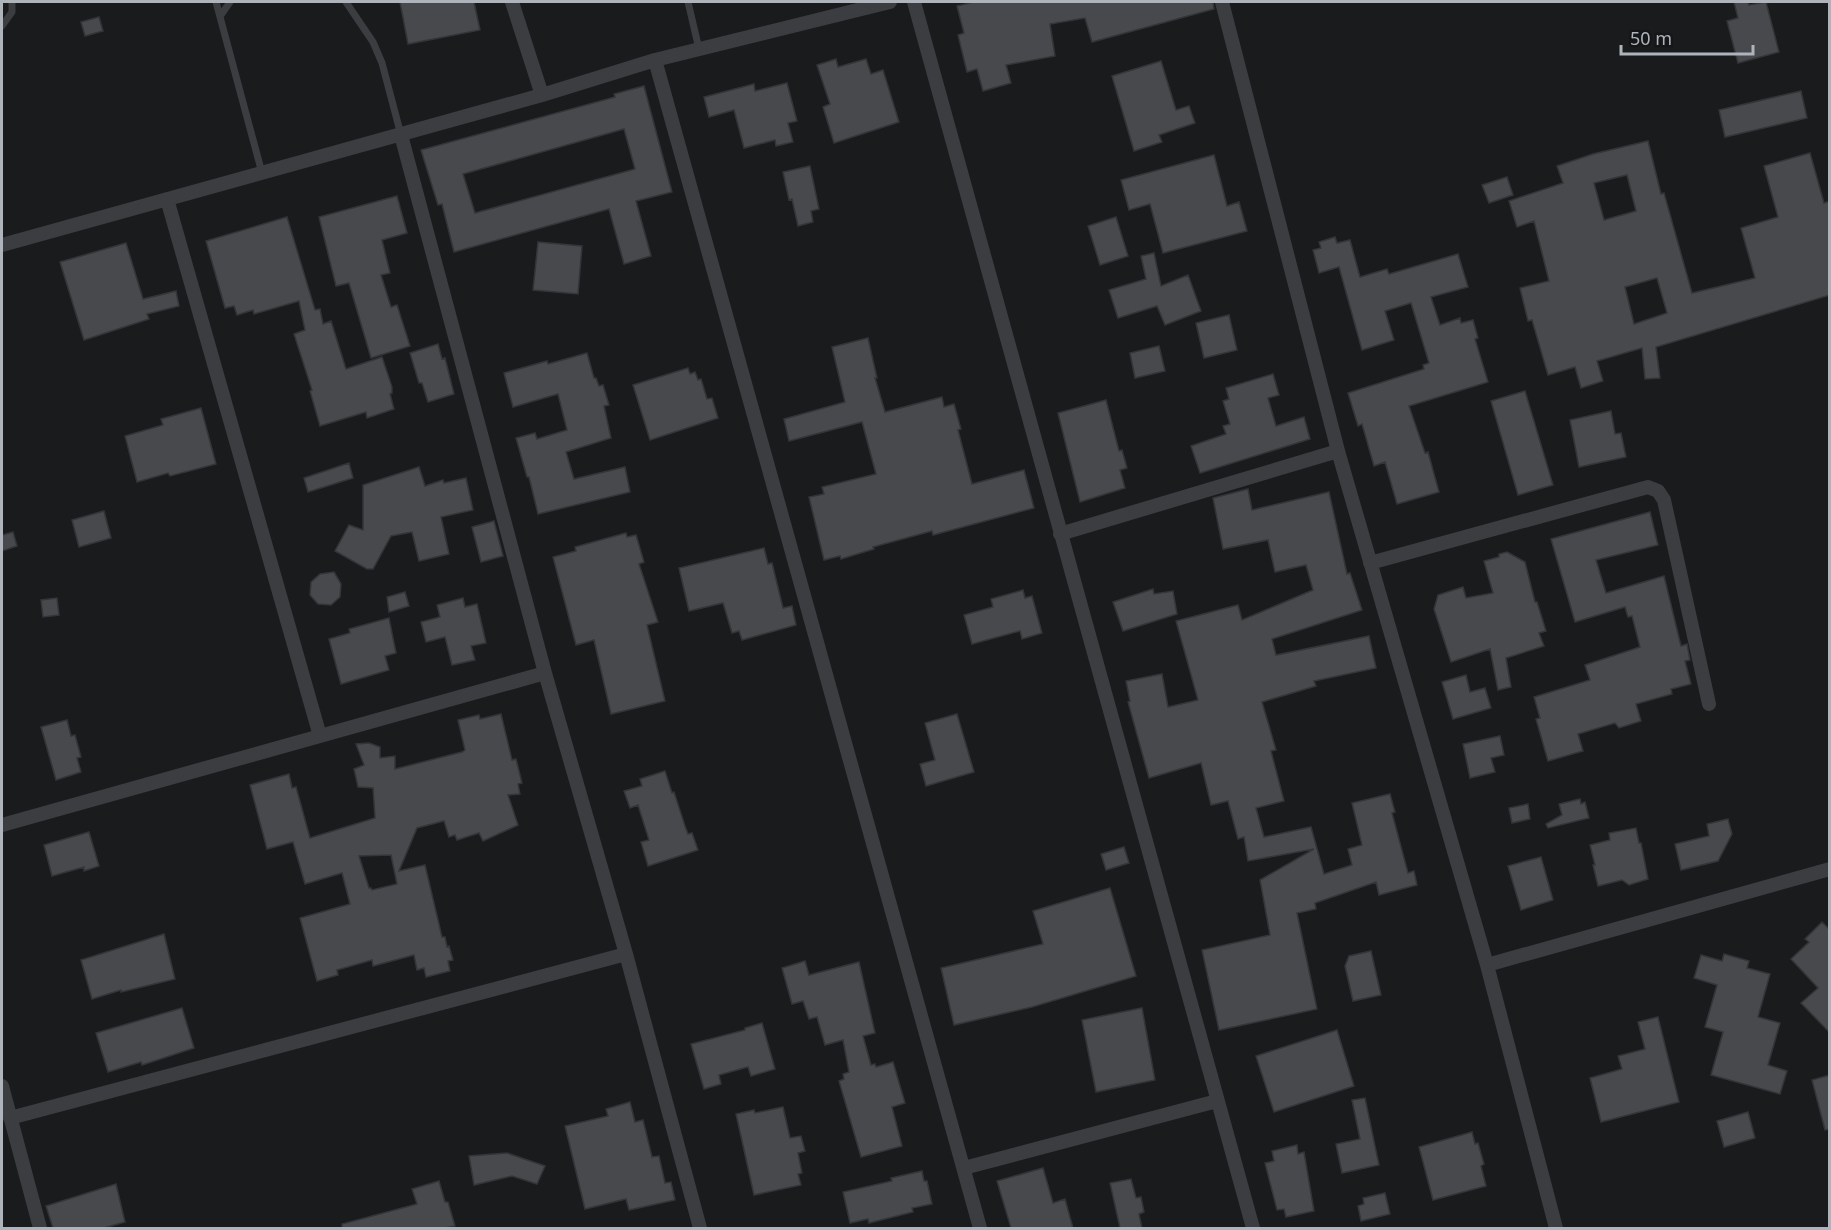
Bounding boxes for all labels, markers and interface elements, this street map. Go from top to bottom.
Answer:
scale bar [1621,18,1753,56]
text: 50 m [1630,26,1672,50]

